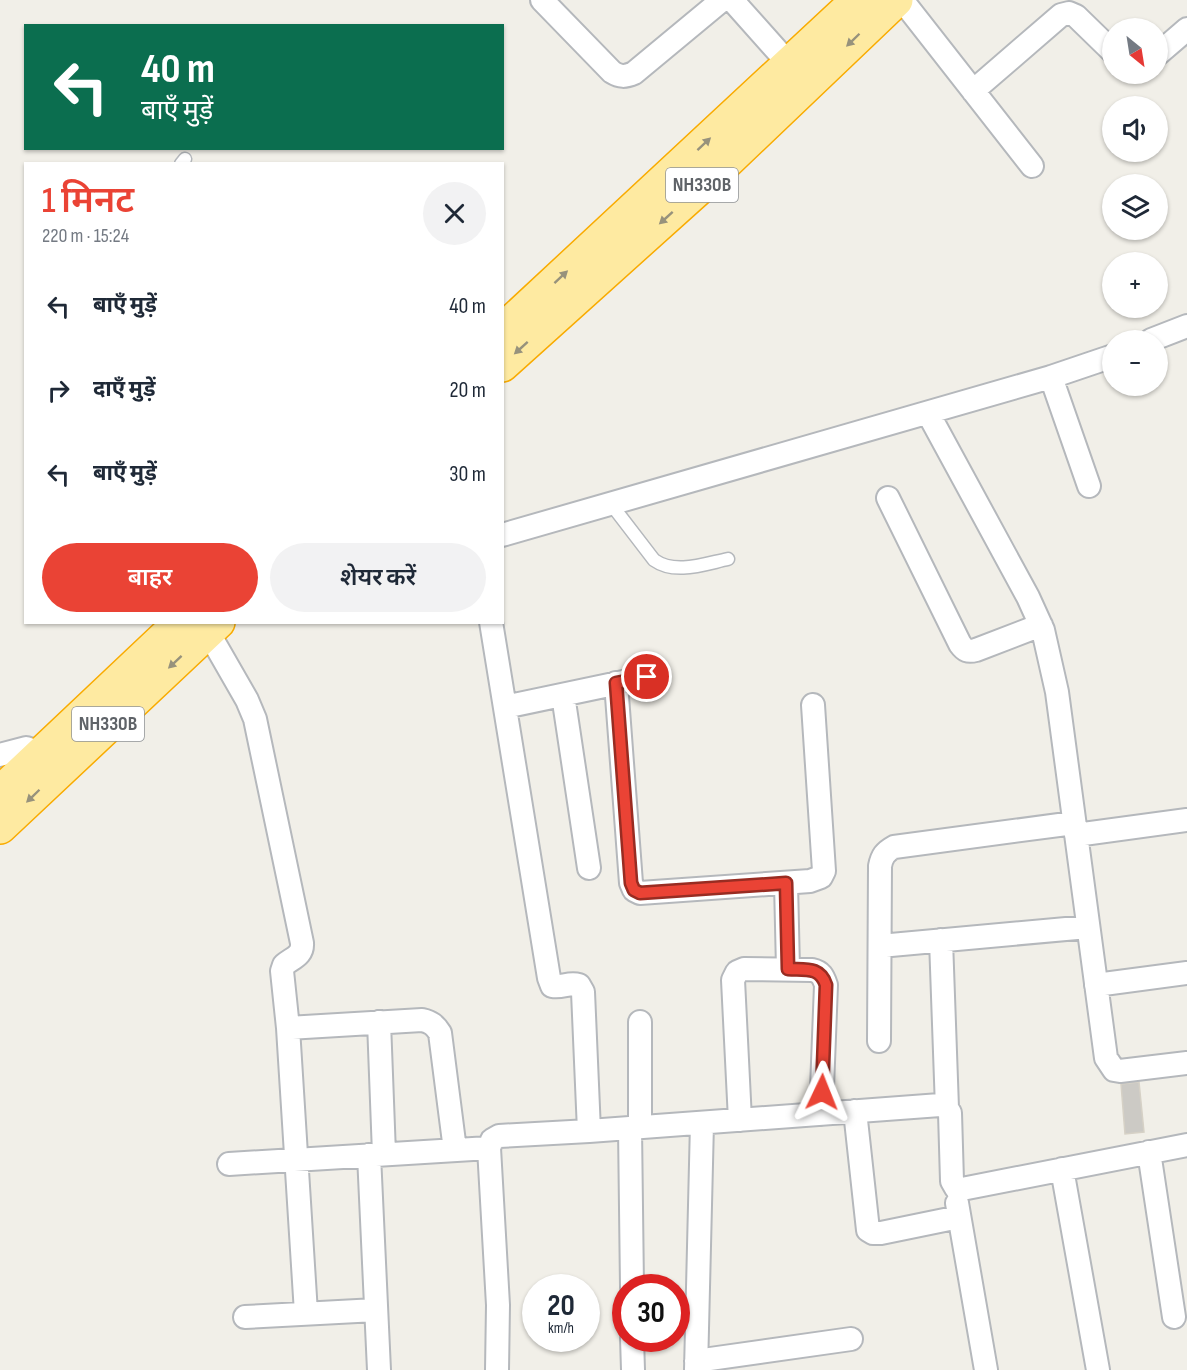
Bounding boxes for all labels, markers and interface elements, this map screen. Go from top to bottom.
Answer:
north arrow [1102,18,1168,84]
map controls [1102,18,1168,396]
one-way arrow [847,33,861,47]
text: 40 m [141,44,215,95]
icon: left [42,48,120,126]
text: बाएँ मुड़ें [141,95,213,127]
button: sound [1102,96,1168,162]
one-way arrow [697,138,711,152]
road number: NH330B [666,168,738,202]
button: layers [1102,174,1168,240]
text: 1 मिनट [42,180,134,223]
button: close [423,182,486,245]
one-way arrow [659,211,674,224]
text: 220 m · 15:24 [42,224,129,248]
button: + [1102,252,1168,318]
one-way arrow [553,271,568,284]
icon: left [42,290,75,323]
text: बाएँ मुड़ें [93,292,157,319]
text: 40 m [449,293,486,320]
button: − [1102,330,1168,396]
one-way arrow [514,341,529,354]
icon: right [42,374,75,407]
text: दाएँ मुड़ें [93,376,156,403]
text: 20 m [450,377,486,404]
icon: left [42,458,75,491]
text: बाएँ मुड़ें [93,460,157,487]
text: 30 m [449,461,486,488]
button: बाहर [42,543,258,612]
button: शेयर करें [270,543,486,612]
pin [621,651,672,702]
one-way arrow [168,655,183,668]
icon: arrive [630,660,663,693]
road number: NH330B [72,707,144,741]
one-way arrow [26,788,40,802]
position arrow [790,1060,854,1124]
speed limit sign: 30 [612,1274,690,1352]
text: 20 [547,1288,575,1324]
text: km/h [548,1319,574,1338]

